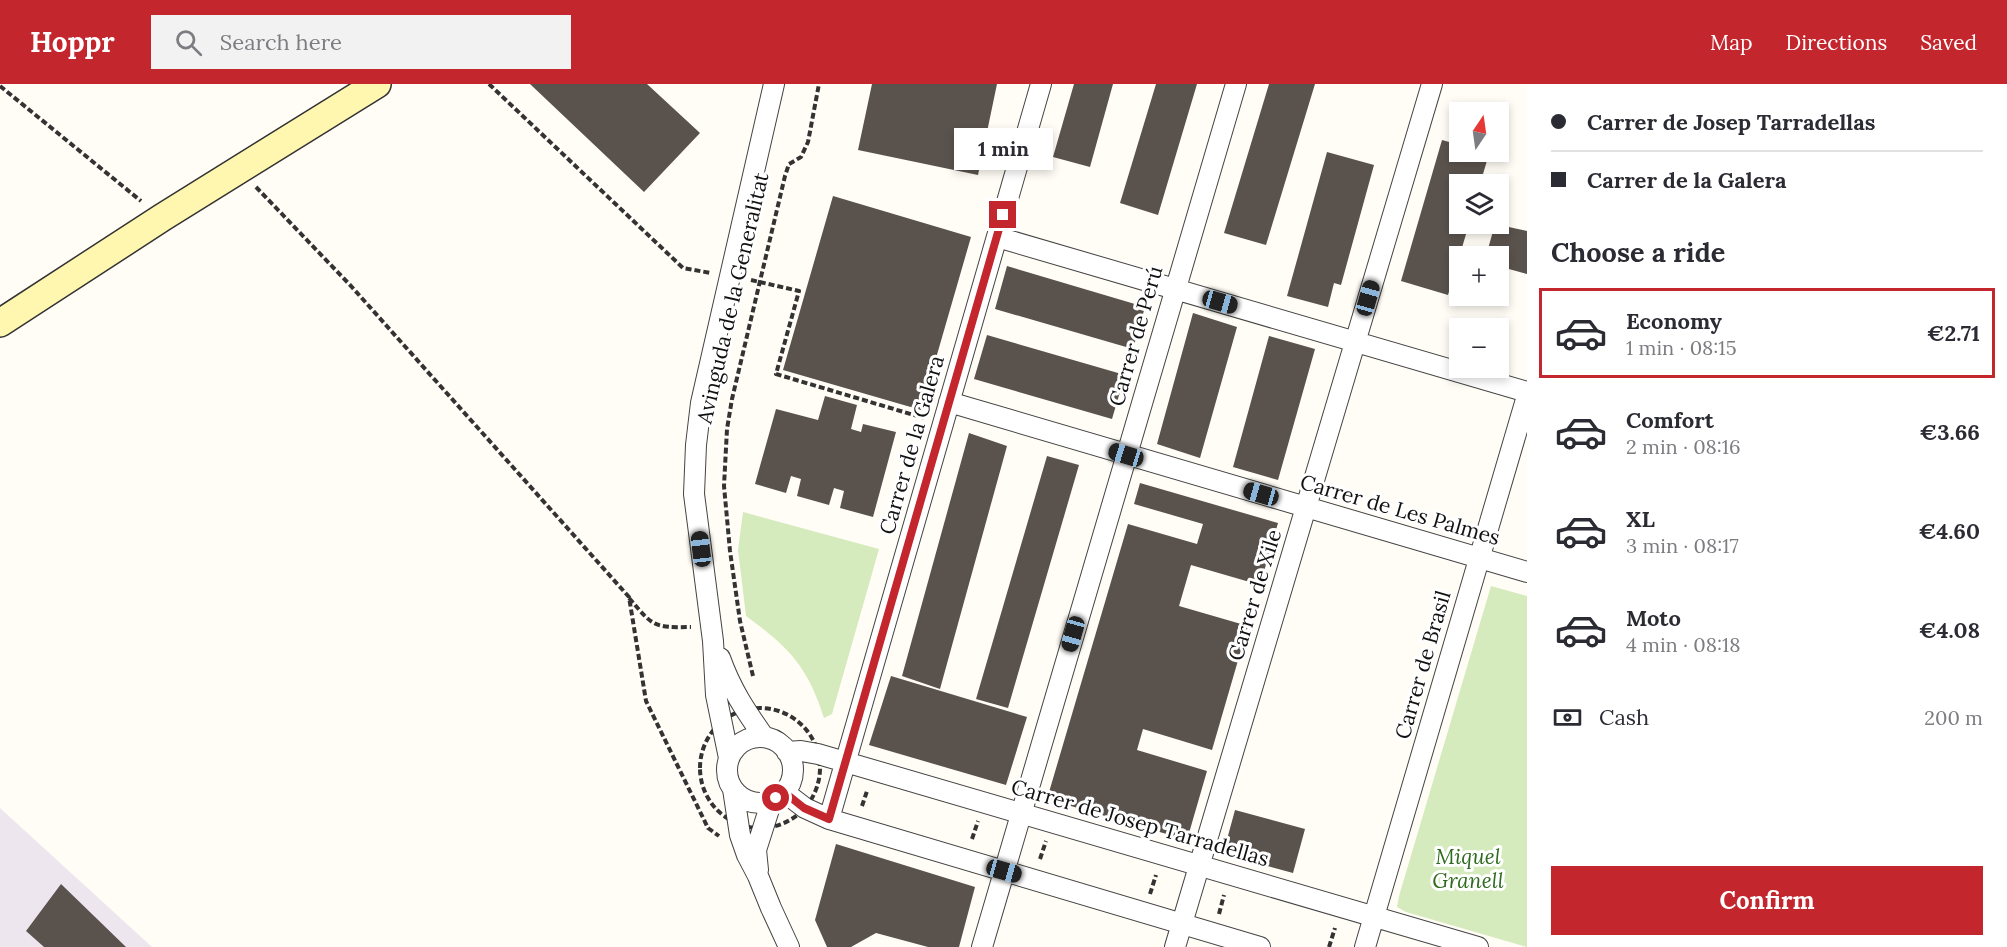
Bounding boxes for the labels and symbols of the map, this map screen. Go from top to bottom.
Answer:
north arrow [1449,102,1509,162]
callout: 1 min [954,128,1052,170]
street label: Avinguda de la Generalitat [690,169,775,427]
route end [989,201,1016,228]
street label: Carrer de Perú [1103,263,1168,409]
car [1354,278,1382,318]
car [1200,288,1240,316]
street label: Carrer de la Galera [873,352,950,537]
car [1106,441,1146,469]
street label: Carrer de Les Palmes [1297,468,1503,551]
car [1241,480,1281,508]
street label: Carrer de Xile [1222,526,1287,664]
car [690,530,712,568]
street label: Carrer de Brasil [1388,588,1457,742]
car [1059,614,1087,654]
street label: Carrer de Josep Tarradellas [1008,773,1272,872]
route start [762,784,789,811]
park label: Miquel Granell [1432,843,1504,894]
car [984,857,1024,885]

